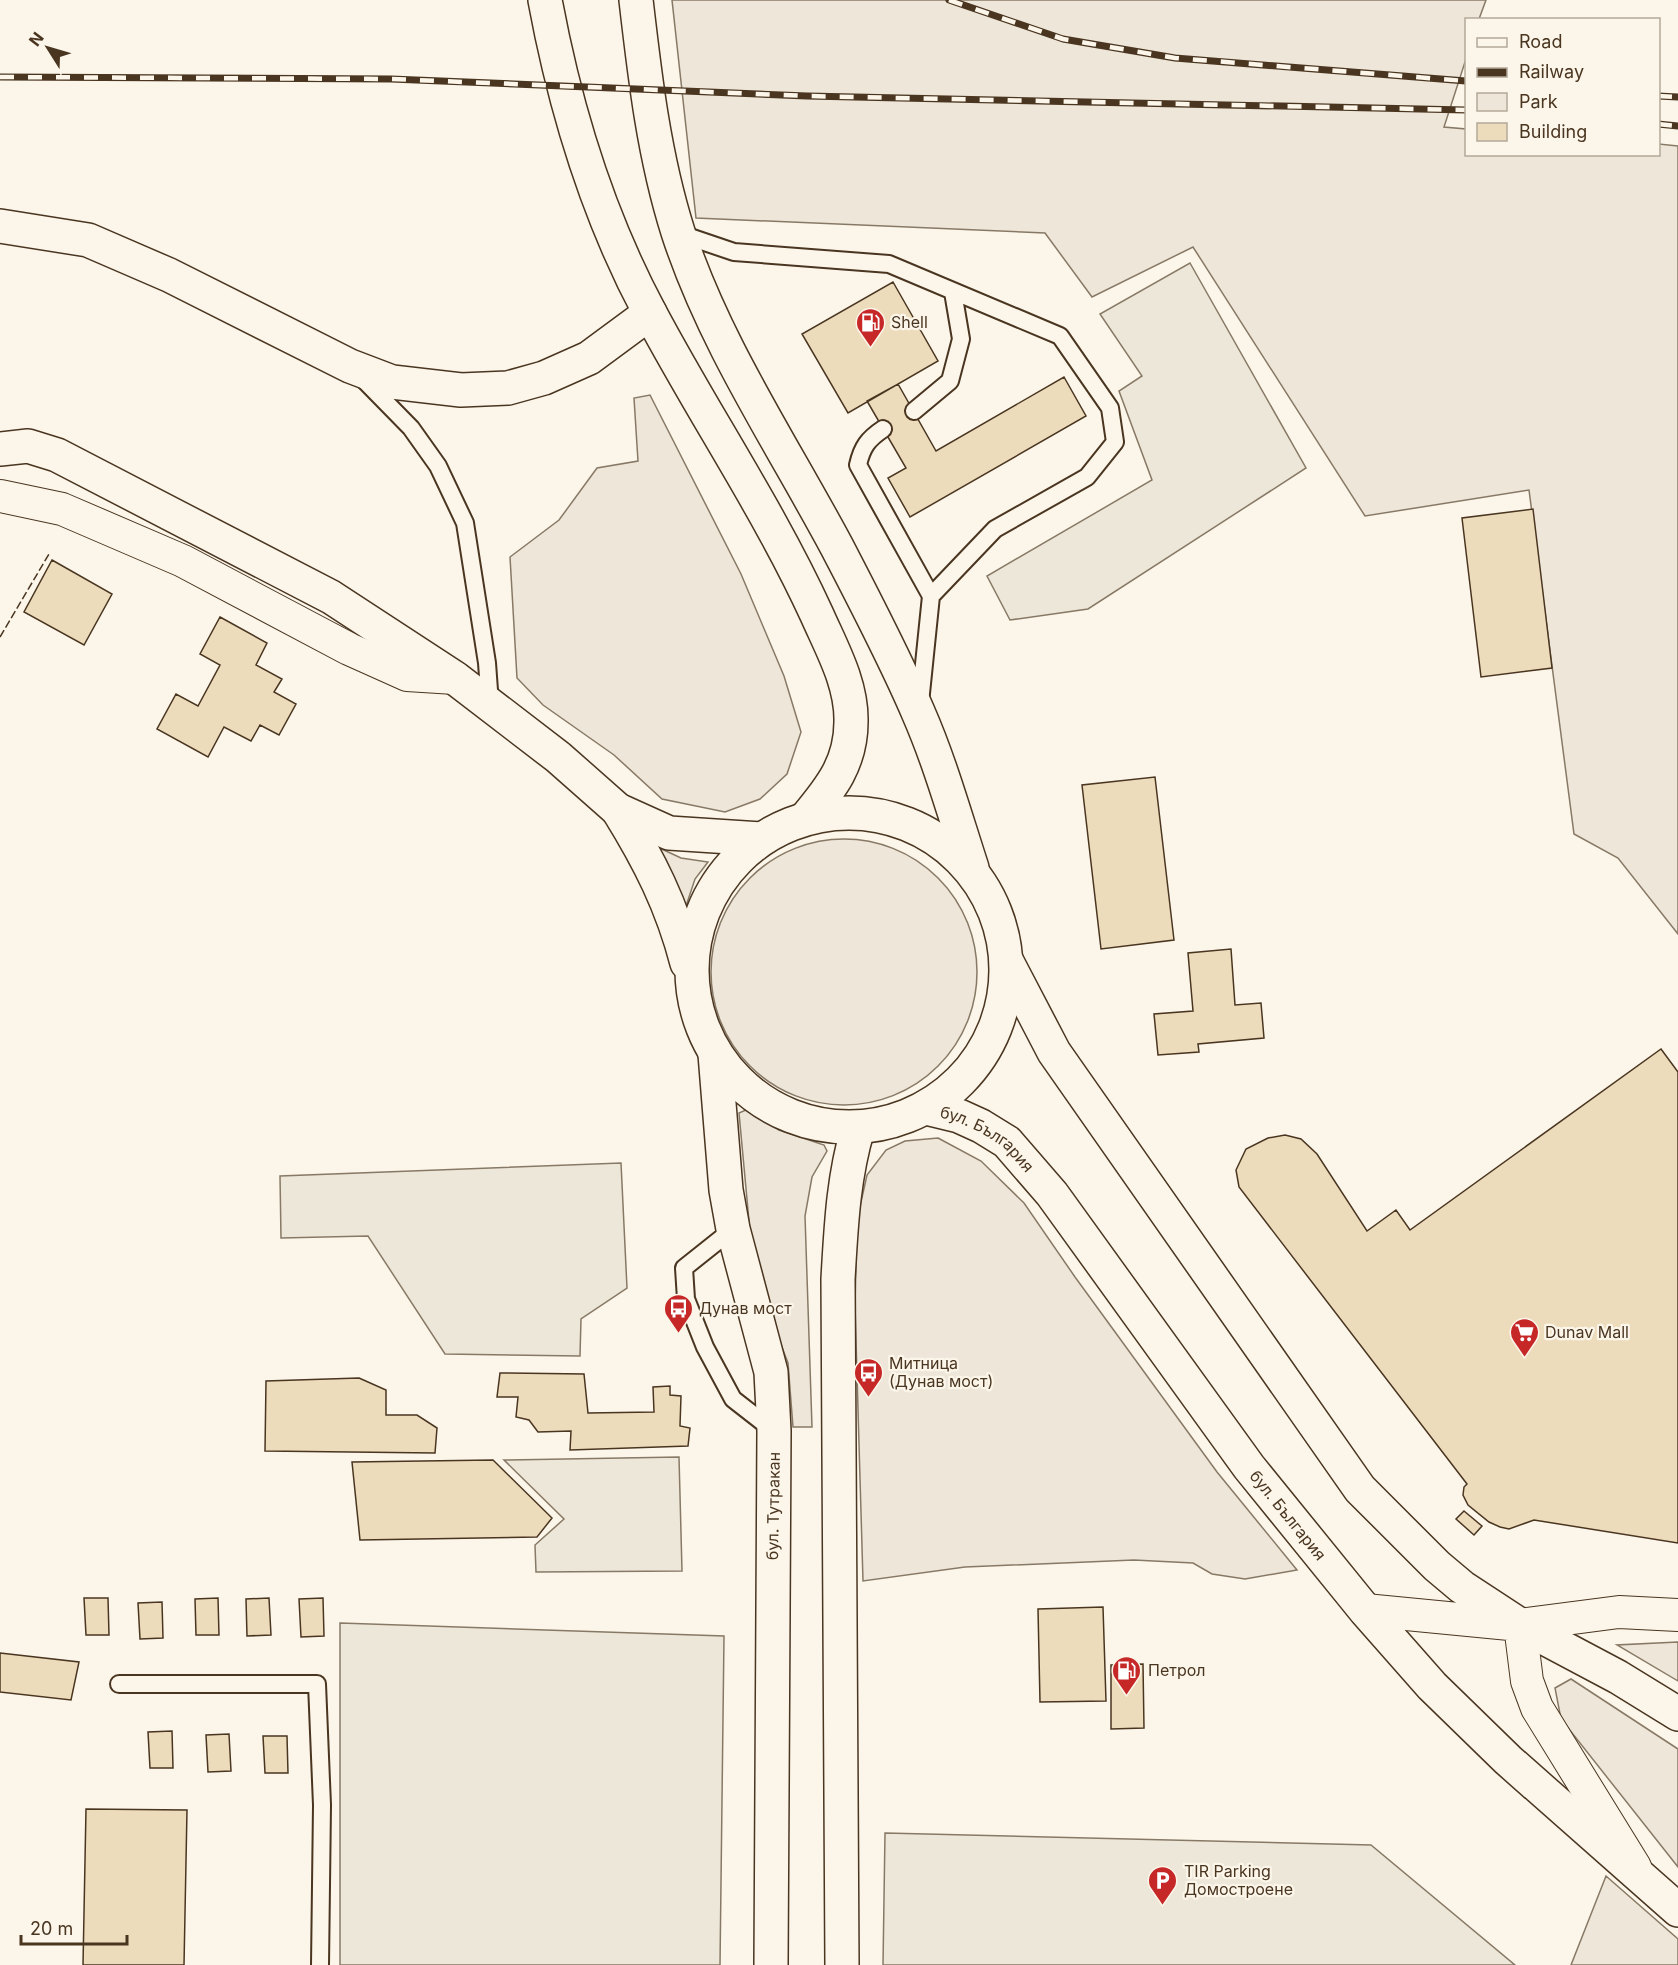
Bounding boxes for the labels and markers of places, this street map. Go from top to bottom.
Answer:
fuel station icon: Shell [854,306,886,348]
place label: Shell [891,312,928,332]
bus stop icon: Дунав мост [662,1292,694,1334]
place label: Дунав мост [699,1298,792,1318]
supermarket icon: Dunav Mall [1508,1316,1540,1358]
place label: Dunav Mall [1545,1322,1629,1342]
place label: Митница (Дунав мост) [889,1353,993,1391]
bus stop icon: Митница (Дунав мост) [852,1356,884,1398]
fuel station icon: Петрол [1111,1654,1143,1696]
place label: Петрол [1148,1660,1206,1680]
place label: TIR Parking Домостроене [1184,1861,1293,1899]
parking icon: TIR Parking Домостроене [1147,1864,1179,1906]

